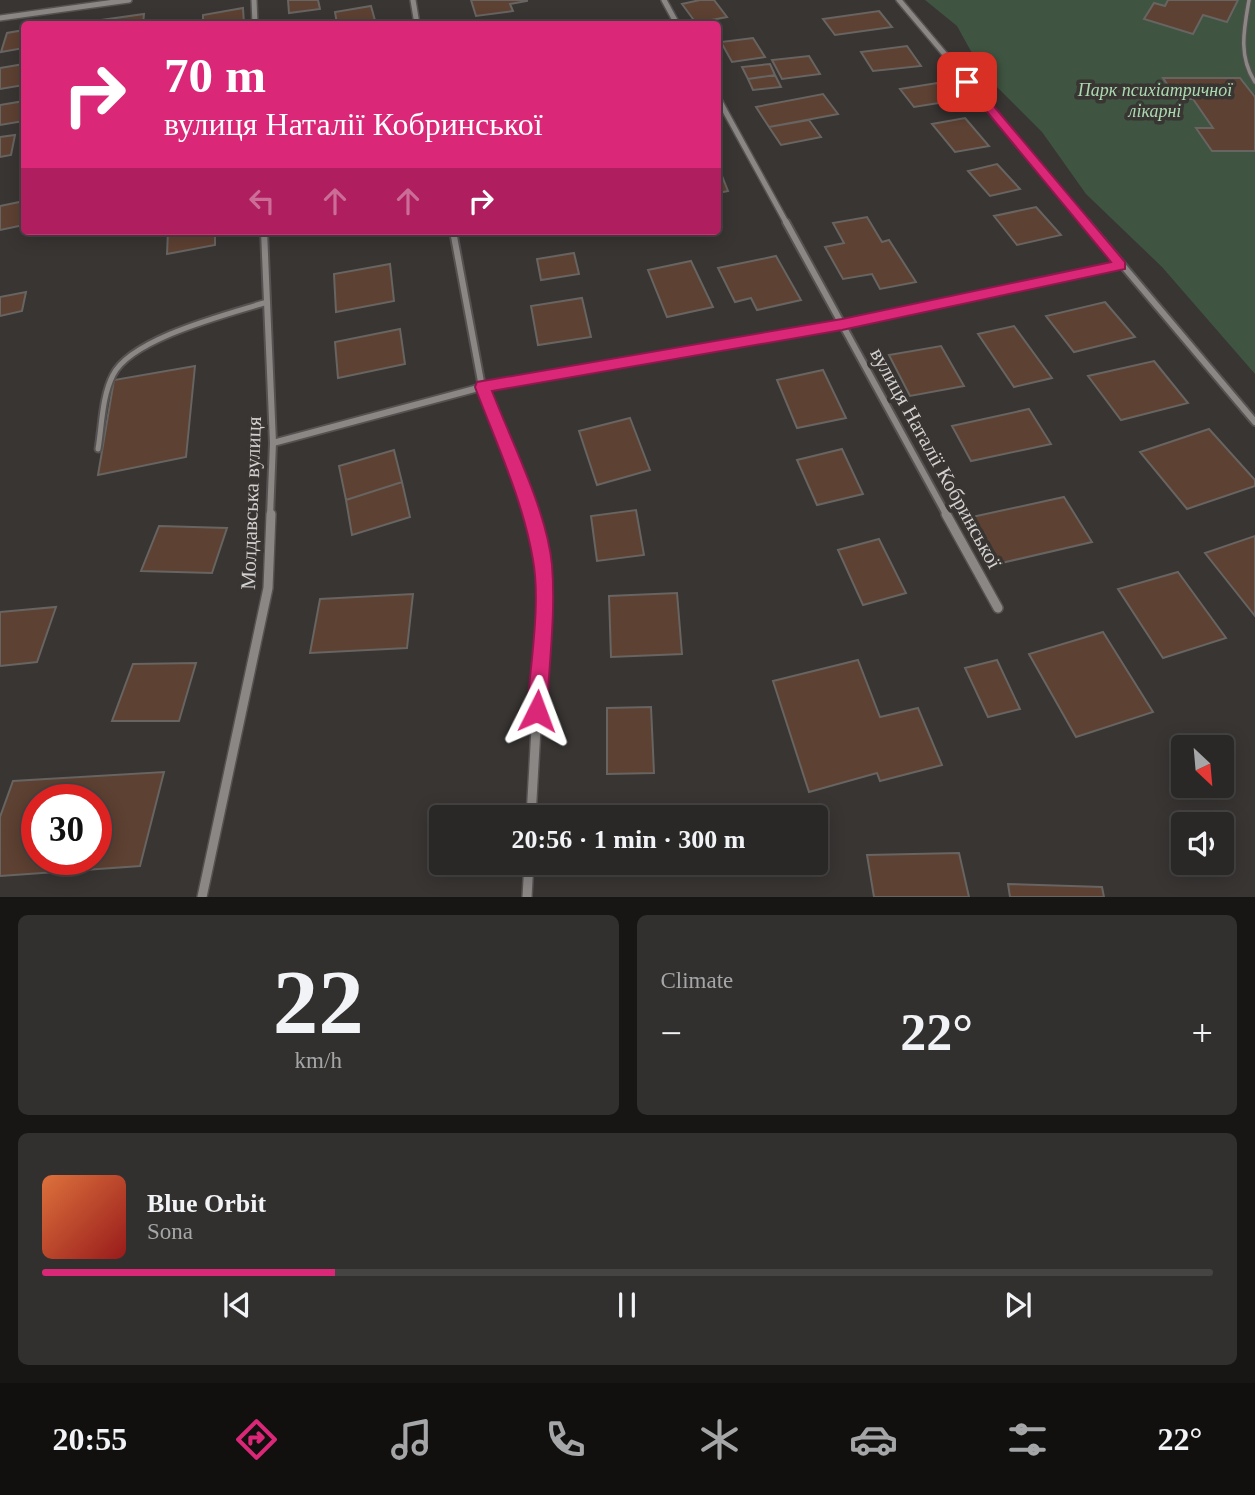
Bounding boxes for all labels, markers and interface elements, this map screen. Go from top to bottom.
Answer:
text: 70 m [164,48,266,103]
icon: right [49,49,140,140]
pin [937,52,997,112]
icon: arrive [948,63,986,101]
park label: Парк психіатричної лікарні [1077,80,1233,121]
text: вулиця Наталії Кобринської [164,106,543,142]
icon: left [243,182,281,220]
icon: ahead [316,182,354,220]
icon: ahead [389,182,427,220]
icon: right [462,182,500,220]
street label: вулиця Наталії Кобринської [865,344,1007,573]
street label: Молдавська вулиця [236,416,266,590]
position arrow [500,674,574,748]
north arrow [1171,735,1234,798]
map controls [1171,735,1234,875]
speed limit sign: 30 [21,784,112,875]
button: sound [1171,812,1234,875]
text: 20:56 · 1 min · 300 m [512,825,746,854]
text: 22 [273,952,364,1053]
text: Climate [661,968,733,993]
text: 22° [900,1004,973,1061]
text: − [661,1012,682,1054]
text: + [1192,1012,1213,1054]
text: km/h [295,1048,342,1073]
text: Blue Orbit [147,1189,266,1218]
text: Sona [147,1219,193,1244]
icon: previous [218,1286,256,1324]
icon: pause [608,1286,646,1324]
icon: next [999,1286,1037,1324]
icon: directions [232,1415,281,1464]
icon: music [387,1415,436,1464]
icon: phone [541,1415,590,1464]
icon: climate [695,1415,744,1464]
icon: car [849,1415,898,1464]
icon: filters [1003,1415,1052,1464]
text: 20:55 [53,1421,127,1457]
text: 22° [1158,1421,1202,1457]

